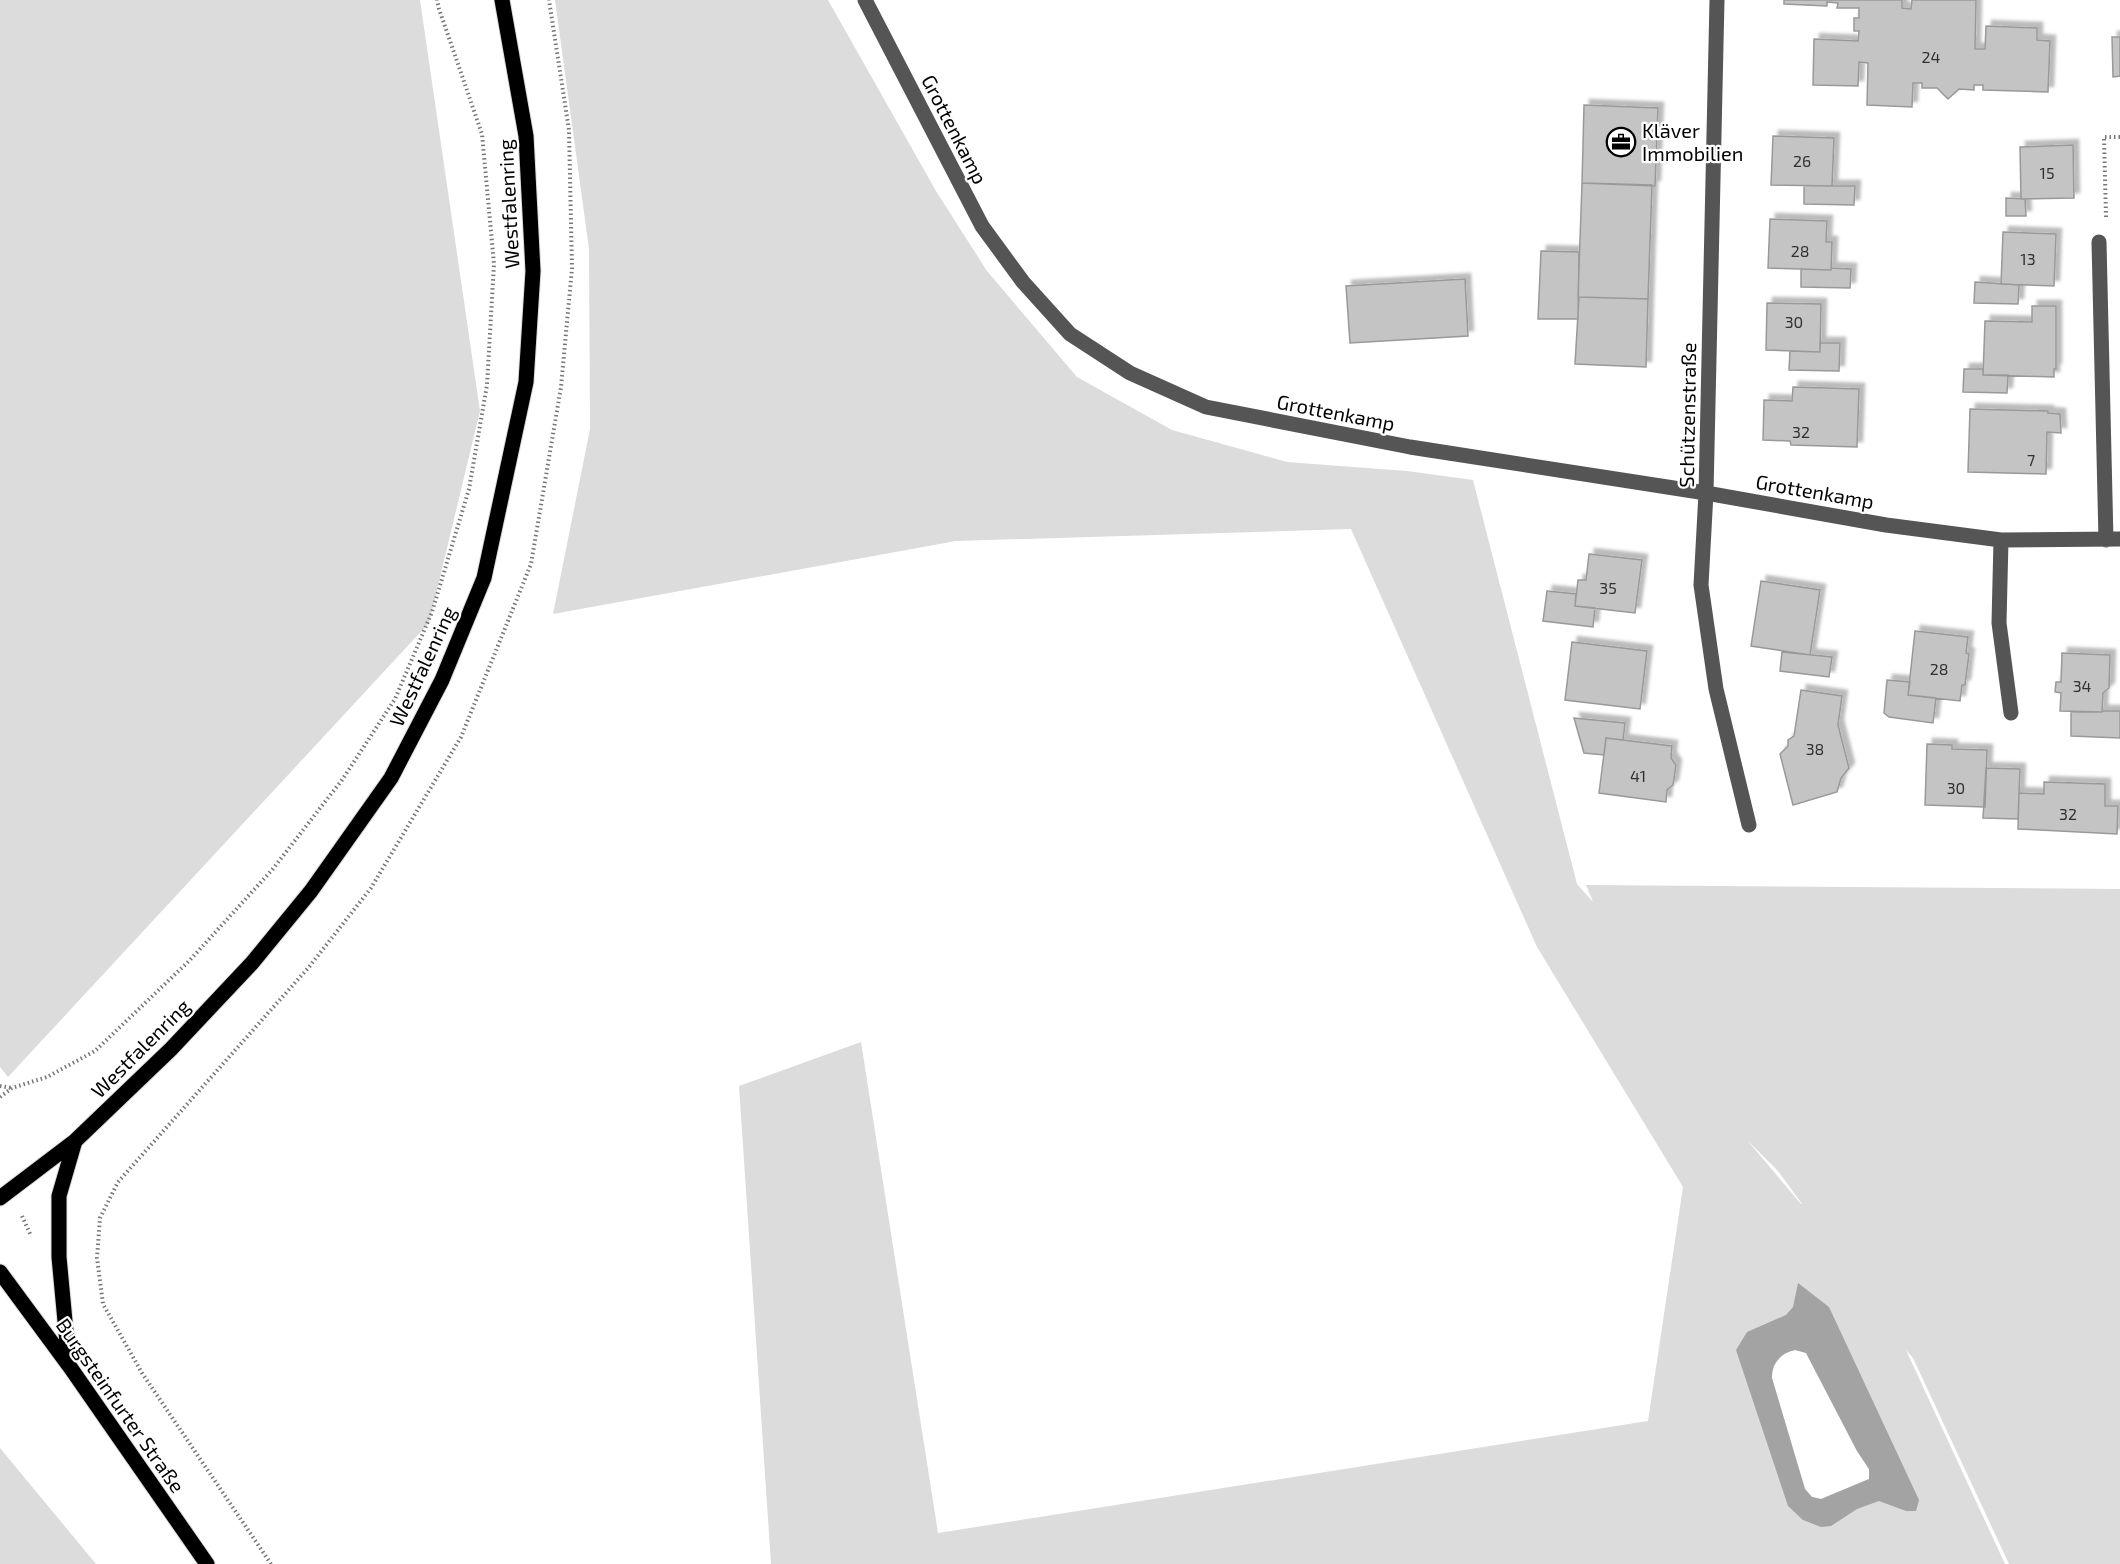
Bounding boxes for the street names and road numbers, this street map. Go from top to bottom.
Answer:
street label: Grottenkamp [917,70,993,188]
street label: Westfalenring [493,139,523,269]
street label: Schützenstraße [1674,342,1700,488]
street label: Grottenkamp [1275,389,1397,435]
street label: Grottenkamp [1754,469,1876,513]
street label: Westfalenring [384,602,460,730]
street label: Westfalenring [86,994,194,1102]
street label: Burgsteinfurter Straße [52,1313,190,1497]

